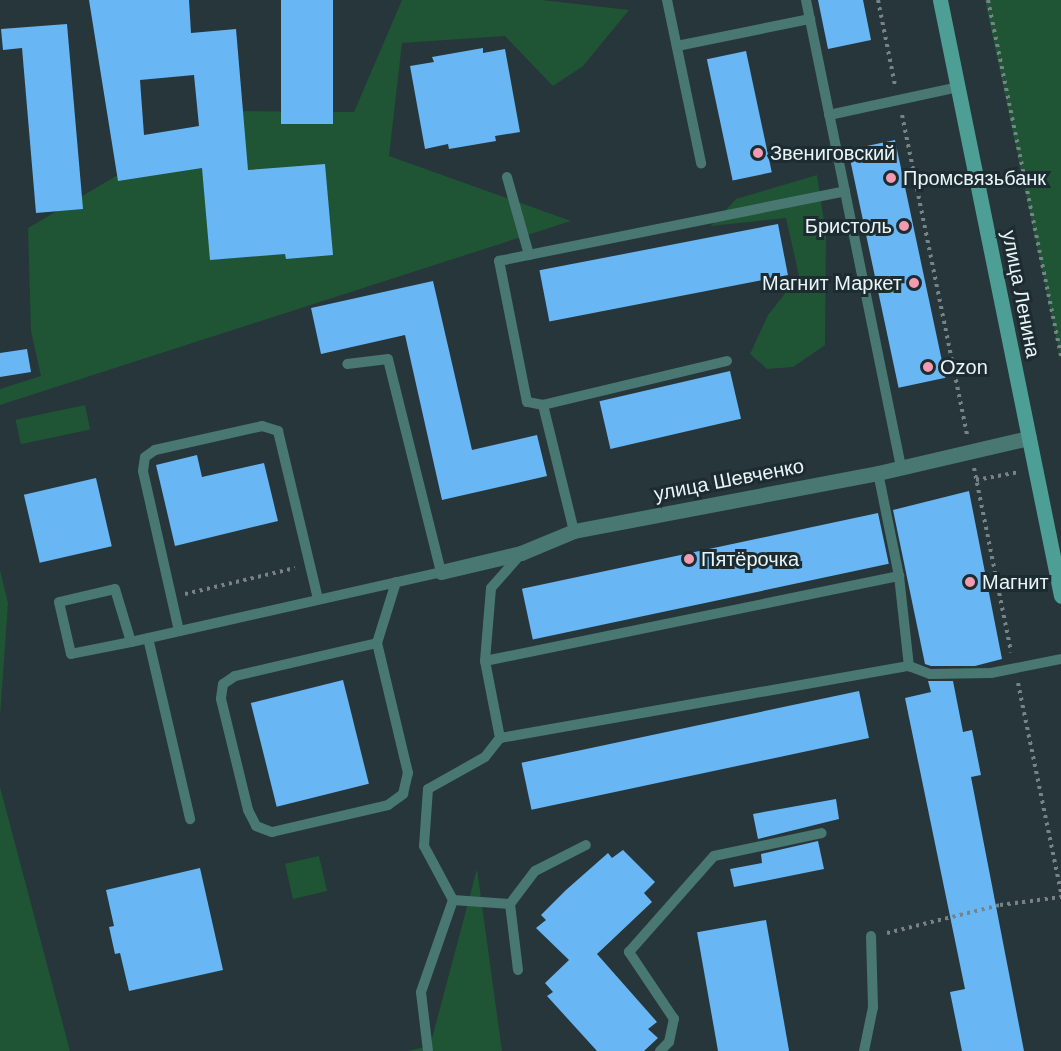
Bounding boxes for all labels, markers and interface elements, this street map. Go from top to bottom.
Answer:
place label: Звениговский [770,141,895,165]
marker: Звениговский [751,146,765,160]
place label: Промсвязьбанк [903,166,1046,190]
marker: Промсвязьбанк [884,171,898,185]
place label: Бристоль [805,214,892,238]
marker: Бристоль [897,219,911,233]
street label: улица Ленина [997,228,1045,360]
place label: Магнит Маркет [762,271,902,295]
marker: Магнит Маркет [907,276,921,290]
place label: Ozon [940,355,988,379]
marker: Ozon [921,360,935,374]
street label: улица Шевченко [652,454,806,506]
place label: Пятёрочка [701,547,799,571]
marker: Пятёрочка [682,552,696,566]
place label: Магнит [982,570,1049,594]
marker: Магнит [963,575,977,589]

